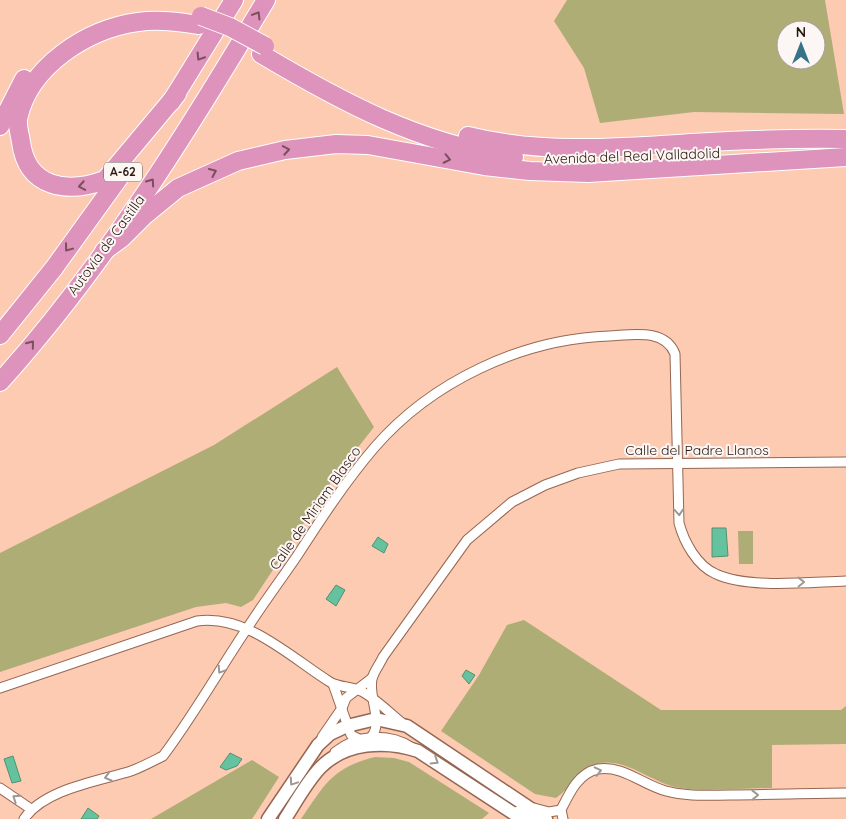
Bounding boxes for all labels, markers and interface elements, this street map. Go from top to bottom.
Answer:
one-way arrow [251,12,261,21]
north arrow [776,20,826,70]
text: N [796,23,806,41]
one-way arrow [196,51,206,60]
street label: Avenida del Real Valladolid [544,144,720,168]
one-way arrow [281,146,290,156]
one-way arrow [442,153,451,164]
road number: A-62 [104,162,142,182]
one-way arrow [208,168,217,179]
one-way arrow [145,178,154,188]
one-way arrow [78,181,86,191]
street label: Autovía de Castilla [64,191,148,299]
one-way arrow [65,243,75,252]
one-way arrow [25,341,34,350]
street label: Calle del Padre Llanos [625,441,769,459]
street label: Calle de Miriam Blasco [265,443,365,573]
one-way arrow [673,509,684,517]
one-way arrow [798,577,806,587]
one-way arrow [217,665,227,674]
one-way arrow [430,755,439,765]
one-way arrow [594,766,603,777]
one-way arrow [105,772,113,782]
one-way arrow [290,776,299,786]
one-way arrow [752,790,759,800]
one-way arrow [12,795,21,804]

